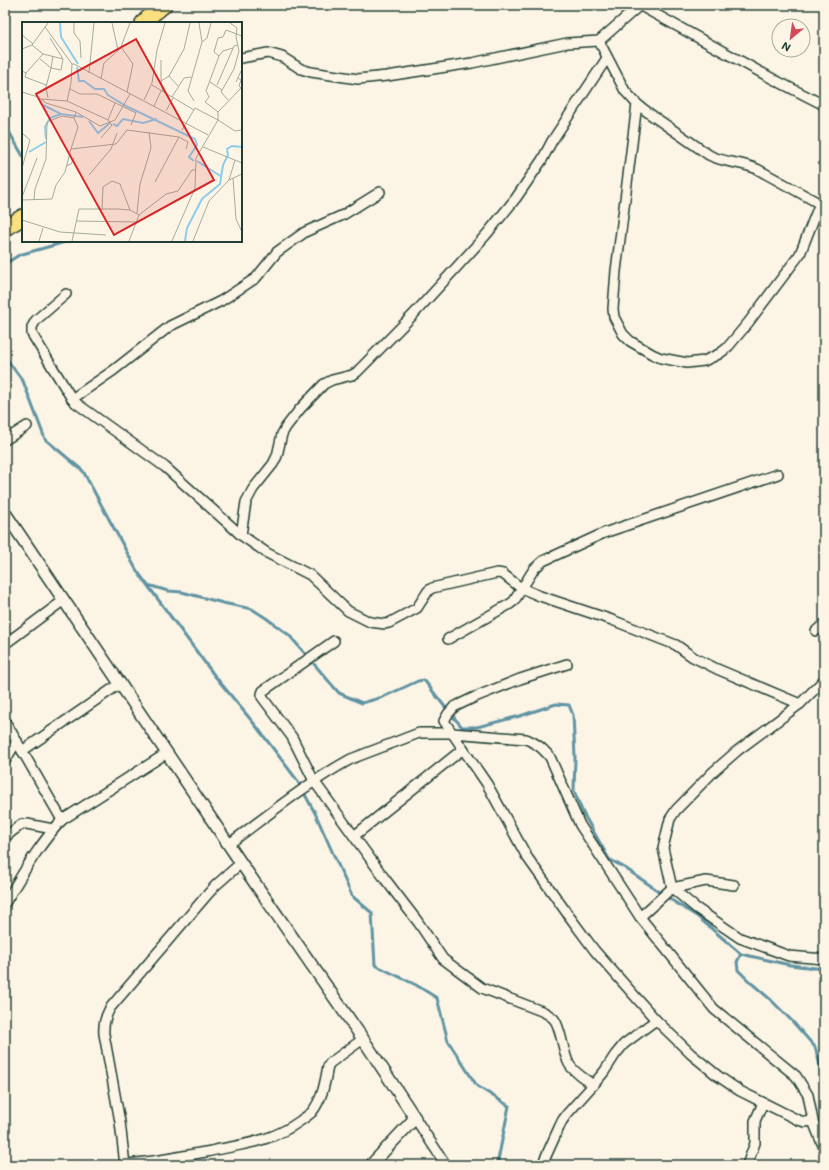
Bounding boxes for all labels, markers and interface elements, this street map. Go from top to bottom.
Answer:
north arrow [771,18,811,58]
inset map [22,22,242,242]
text: N [779,39,793,56]

